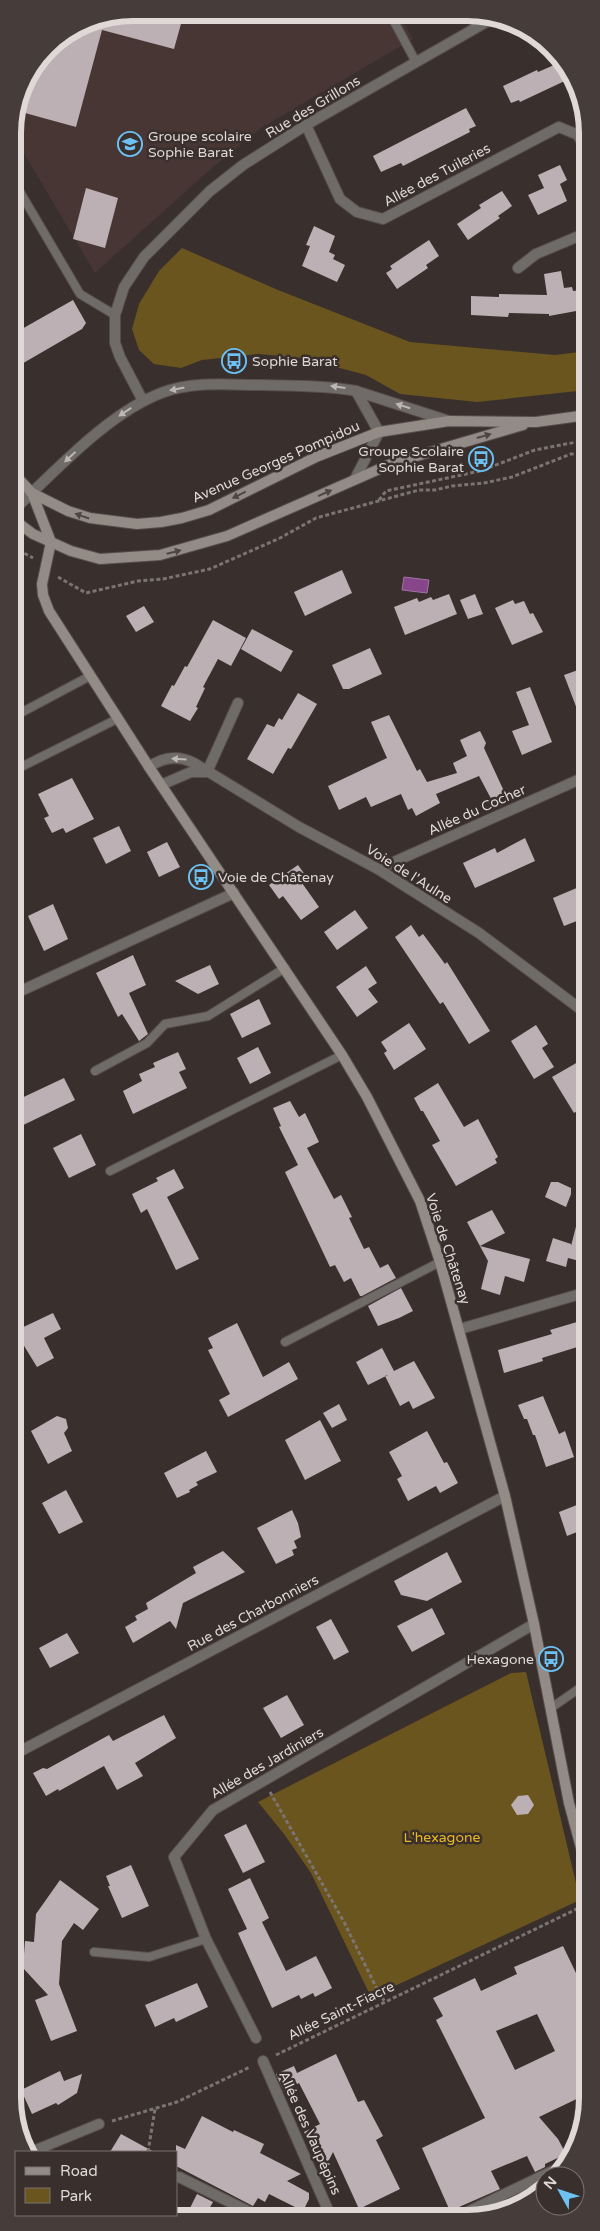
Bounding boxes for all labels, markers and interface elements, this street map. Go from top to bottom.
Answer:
street label: Rue des Grillons [263,72,364,142]
place label: Groupe scolaire Sophie Barat [148,128,252,161]
school or university icon: Groupe scolaire Sophie Barat [117,131,143,157]
street label: Allée des Tuileries [381,140,494,210]
bus stop icon: Sophie Barat [221,348,247,374]
place label: Sophie Barat [252,353,338,370]
one-way arrow [329,383,345,391]
one-way arrow [169,385,184,393]
one-way arrow [395,402,410,409]
one-way arrow [118,407,131,417]
street label: Avenue Georges Pompidou [189,417,363,507]
one-way arrow [477,432,492,440]
place label: Groupe Scolaire Sophie Barat [358,443,465,476]
bus stop icon: Groupe Scolaire Sophie Barat [468,446,494,472]
one-way arrow [65,451,77,463]
one-way arrow [318,488,332,496]
one-way arrow [232,491,246,499]
one-way arrow [74,511,89,519]
one-way arrow [167,548,182,556]
one-way arrow [171,754,187,762]
street label: Allée du Cocher [426,781,529,839]
street label: Voie de l'Aulne [363,841,455,907]
bus stop icon: Voie de Châtenay [188,864,214,890]
place label: Voie de Châtenay [218,869,334,886]
street label: Voie de Châtenay [422,1191,474,1307]
street label: Rue des Charbonniers [184,1571,322,1655]
bus stop icon: Hexagone [538,1646,564,1672]
place label: Hexagone [467,1651,534,1668]
street label: Allée des Jardiniers [207,1724,327,1802]
park label: L'hexagone [404,1829,480,1846]
street label: Allée Saint-Fiacre [285,1978,397,2044]
street label: Allée des Vaupépins [275,2069,345,2198]
legend [15,2151,178,2216]
text: Road [60,2162,98,2180]
north arrow [535,2166,585,2216]
text: N [540,2173,561,2193]
text: Park [60,2187,92,2205]

